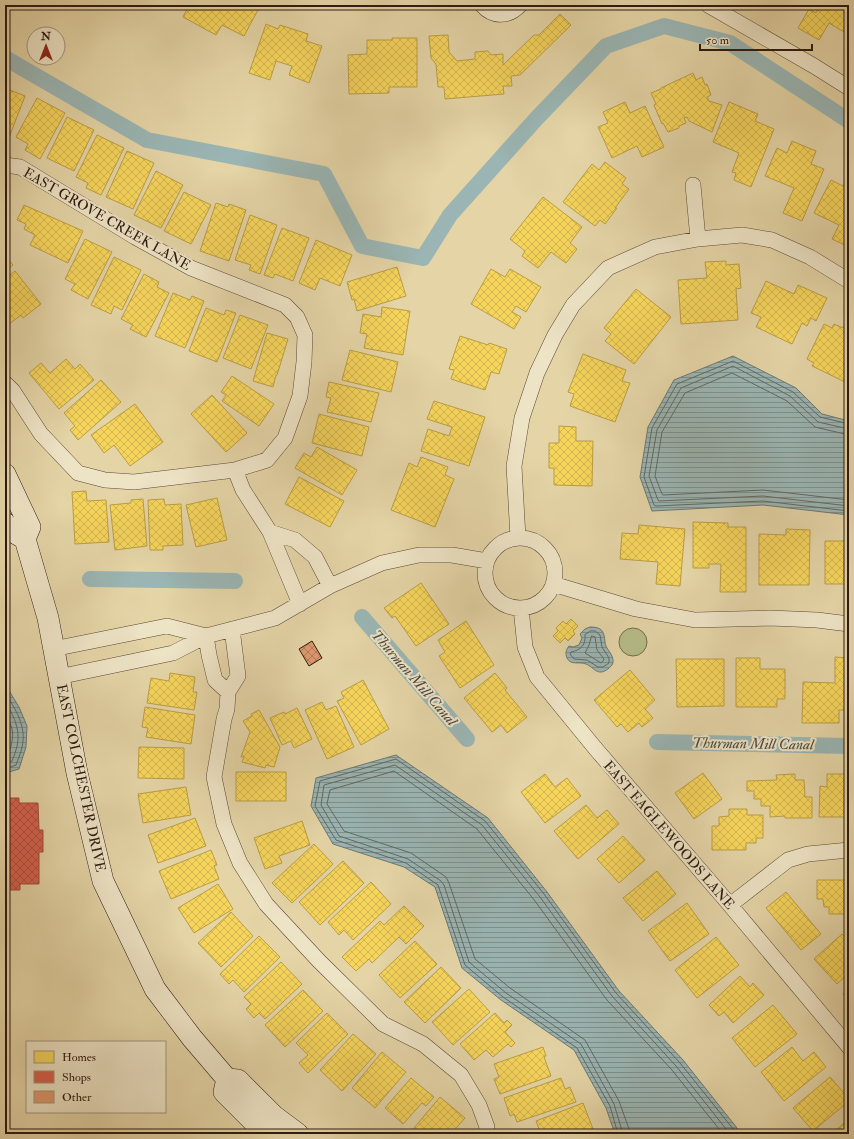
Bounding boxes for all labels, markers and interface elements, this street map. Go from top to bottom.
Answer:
north arrow [26,26,66,66]
scale bar [700,26,812,52]
text: N [40,30,52,43]
text: 50 m [706,33,730,48]
street label: EAST GROVE CREEK LANE [20,164,194,274]
water label: Thurman Mill Canal [367,626,462,731]
street label: EAST COLCHESTER DRIVE [53,682,109,874]
water label: Thurman Mill Canal [692,733,815,755]
street label: EAST EAGLEWOODS LANE [600,757,738,913]
legend [26,1041,166,1113]
text: Homes [62,1050,96,1065]
text: Shops [62,1070,91,1085]
text: Other [62,1090,92,1105]

